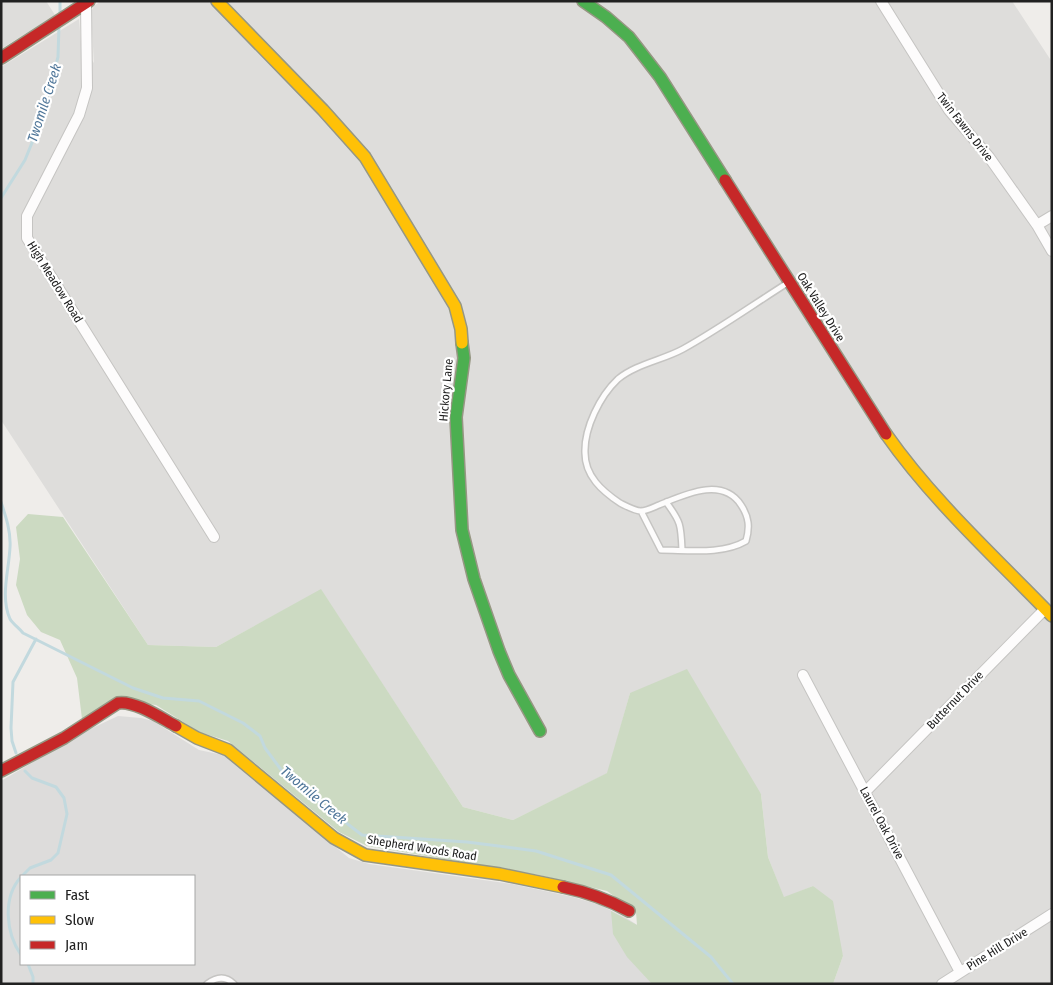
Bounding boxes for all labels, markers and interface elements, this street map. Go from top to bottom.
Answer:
water label: Twomile Creek [24,62,65,145]
street label: Twin Fawns Drive [934,90,996,164]
street label: High Meadow Road [24,239,86,325]
street label: Oak Valley Drive [794,270,848,344]
street label: Hickory Lane [436,358,456,422]
street label: Butternut Drive [924,668,986,732]
water label: Twomile Creek [277,763,350,828]
street label: Laurel Oak Drive [857,784,907,862]
street label: Shepherd Woods Road [366,832,478,864]
legend [20,875,195,965]
text: Fast [65,886,89,904]
text: Slow [65,911,94,929]
street label: Pine Hill Drive [964,925,1030,973]
text: Jam [65,936,88,954]

